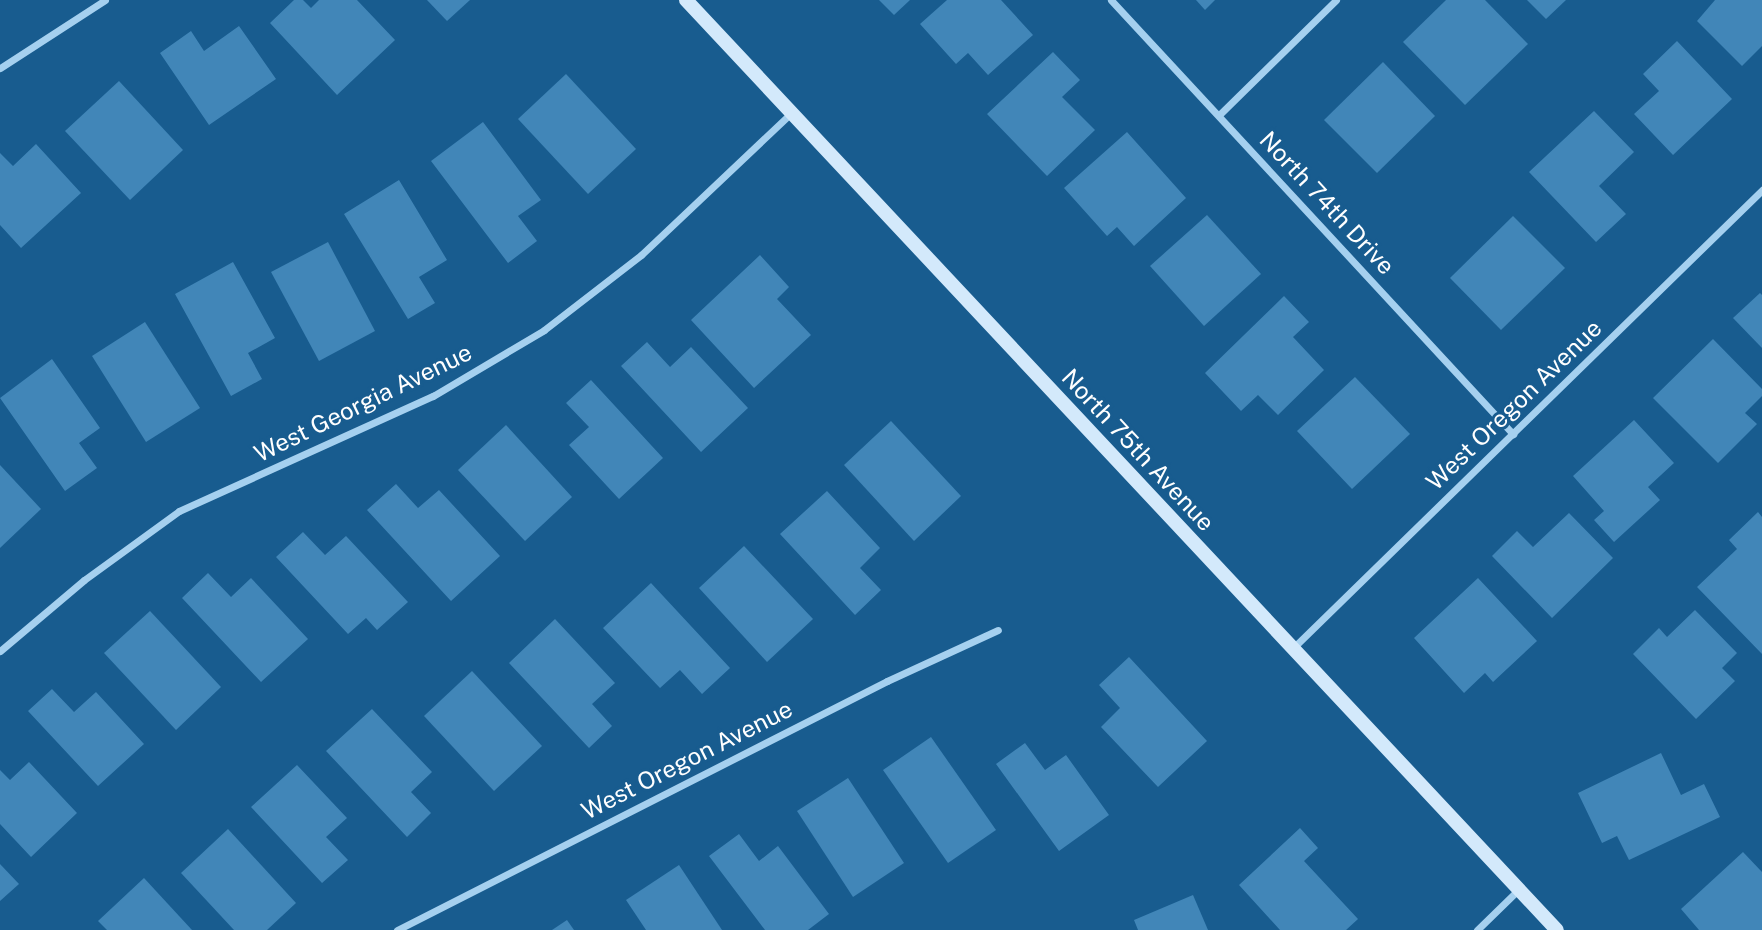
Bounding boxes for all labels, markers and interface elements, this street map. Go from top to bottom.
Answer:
street label: North 74th Drive [1253,126,1401,280]
street label: West Oregon Avenue [1420,314,1608,496]
street label: West Georgia Avenue [249,338,477,468]
street label: North 75th Avenue [1056,363,1220,537]
street label: West Oregon Avenue [577,694,797,826]

